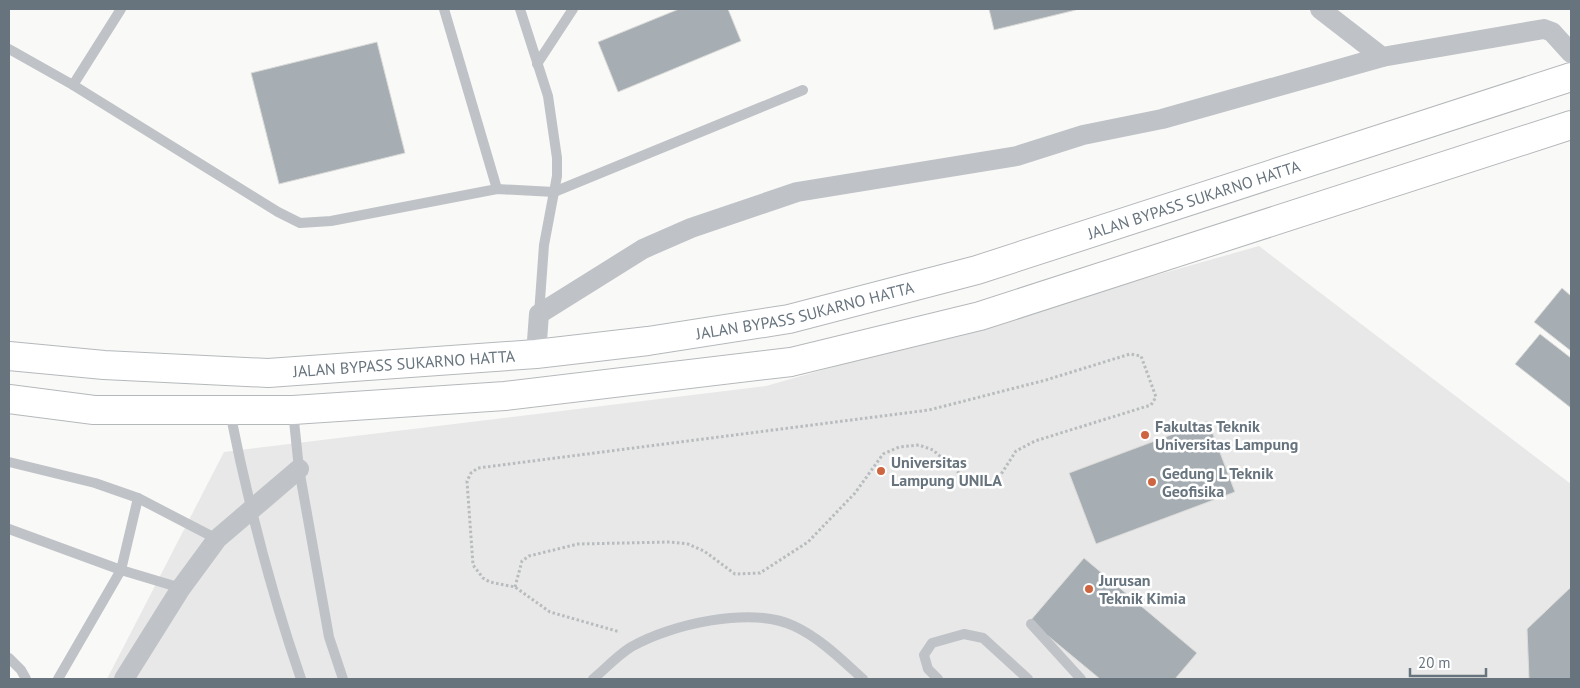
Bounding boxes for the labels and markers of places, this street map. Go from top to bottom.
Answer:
place label: Fakultas Teknik Universitas Lampung [1155,416,1298,454]
marker: Fakultas Teknik Universitas Lampung [1139,429,1151,441]
place label: Universitas Lampung UNILA [891,452,1002,490]
place label: Gedung L Teknik Geofisika [1162,463,1273,501]
marker: Universitas Lampung UNILA [875,465,887,477]
marker: Gedung L Teknik Geofisika [1146,476,1158,488]
place label: Jurusan Teknik Kimia [1098,570,1186,608]
marker: Jurusan Teknik Kimia [1083,583,1095,595]

